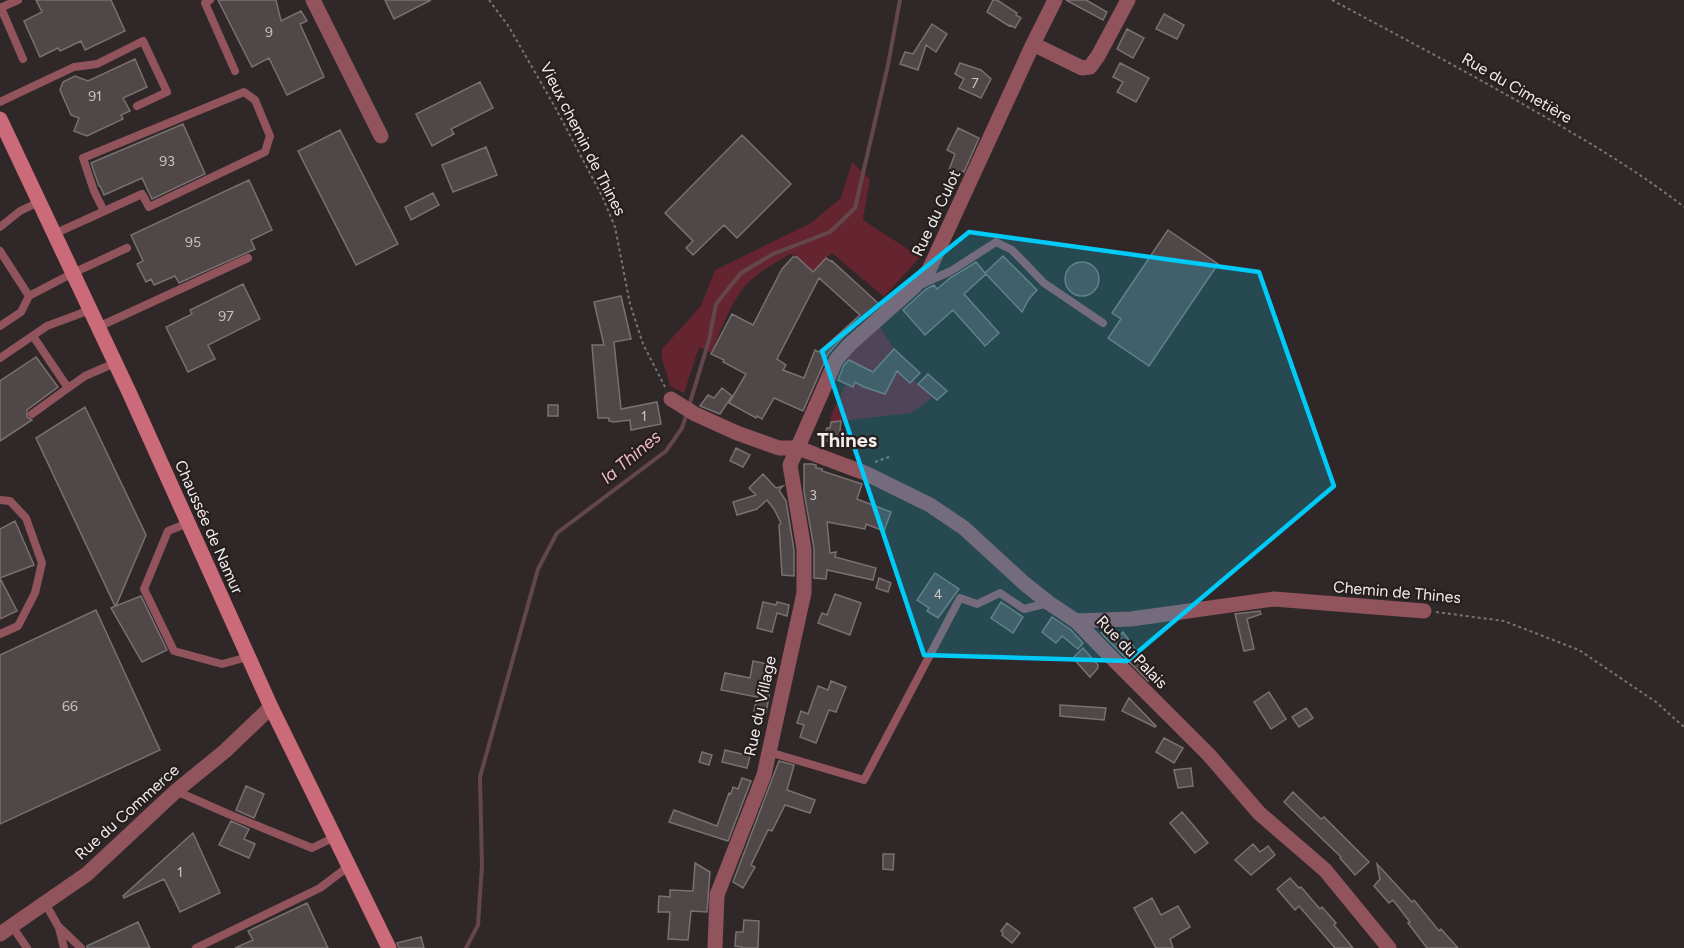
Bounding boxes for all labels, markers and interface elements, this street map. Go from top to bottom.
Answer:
house number: 9 [265,24,273,41]
street label: Rue du Cimetière [1458,49,1576,127]
street label: Vieux chemin de Thines [536,59,630,219]
house number: 7 [971,75,979,92]
house number: 91 [88,88,102,105]
house number: 93 [159,153,175,170]
street label: Rue du Culot [908,167,964,259]
house number: 95 [185,234,201,251]
house number: 97 [218,308,234,325]
house number: 1 [641,408,647,425]
water label: la Thines [597,425,666,488]
district label: Thines [817,428,877,452]
street label: Chaussée de Namur [171,457,247,597]
house number: 3 [809,487,817,504]
street label: Chemin de Thines [1332,577,1462,607]
house number: 4 [934,586,943,603]
street label: Rue du Palais [1093,612,1171,692]
street label: Rue du Village [740,654,780,758]
house number: 66 [62,698,78,715]
street label: Rue du Commerce [71,760,183,864]
house number: 1 [177,864,183,881]

